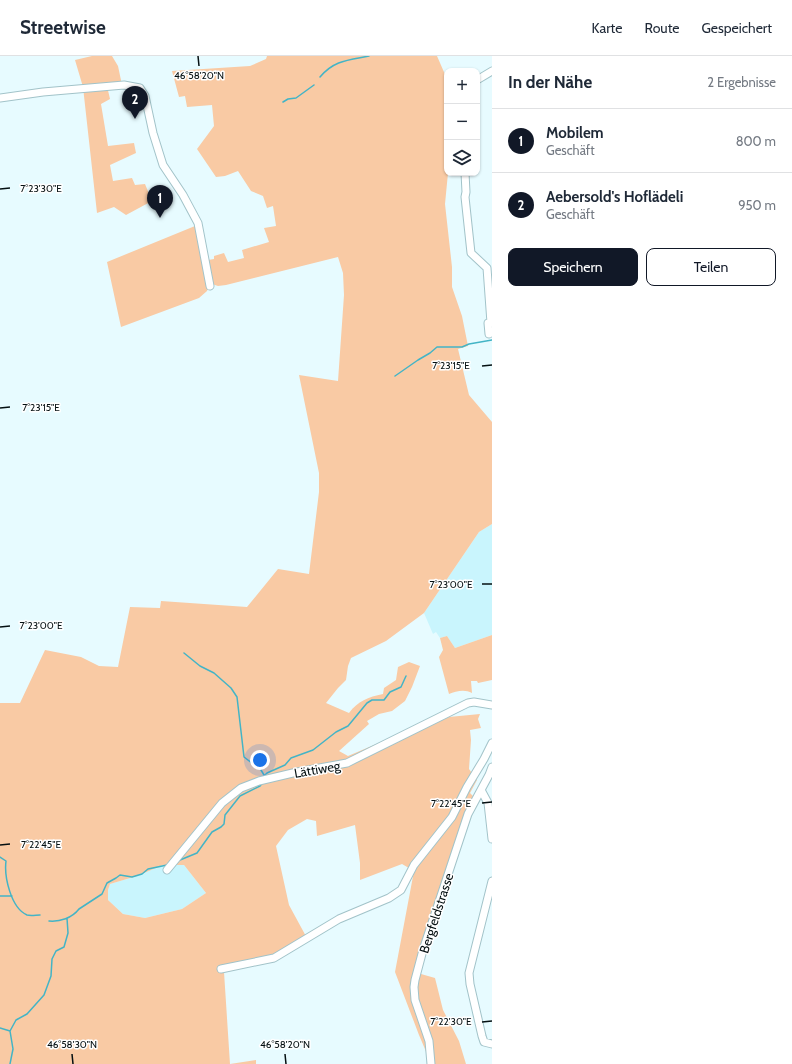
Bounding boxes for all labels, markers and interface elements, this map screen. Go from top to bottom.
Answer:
text: Streetwise [20,16,106,39]
text: Karte [592,19,622,37]
text: Route [644,19,680,37]
text: Gespeichert [702,19,772,37]
map controls [444,68,480,176]
button: + [444,68,480,104]
text: 46°58'20"N [174,69,224,82]
text: In der Nähe [508,72,592,92]
text: 2 Ergebnisse [707,74,776,90]
pin: 2 [122,86,148,119]
button: − [444,104,480,140]
text: Mobilem [546,124,604,142]
text: 1 [519,133,523,149]
text: 800 m [736,133,776,149]
button: layers [444,140,480,176]
text: Geschäft [546,142,595,158]
text: 7°23'30"E [20,182,62,195]
pin: 1 [147,185,173,218]
text: Aebersold's Hoflädeli [546,188,683,206]
text: 2 [518,197,524,213]
text: 950 m [738,197,776,213]
text: Geschäft [546,206,595,222]
button: Speichern [508,248,638,286]
button: Teilen [646,248,776,286]
text: 7°23'15"E [432,359,470,372]
text: 7°23'15"E [22,401,60,414]
text: 7°23'00"E [429,578,473,591]
text: 7°23'00"E [19,619,63,632]
your location [250,750,270,770]
street label: Lättiweg [293,757,342,781]
text: 7°22'45"E [431,797,471,810]
text: 7°22'45"E [21,838,61,851]
street label: Bergfeldstrasse [416,871,457,955]
text: 7°22'30"E [430,1015,472,1028]
text: 46°58'30"N [47,1038,97,1051]
text: 46°58'20"N [260,1038,310,1051]

